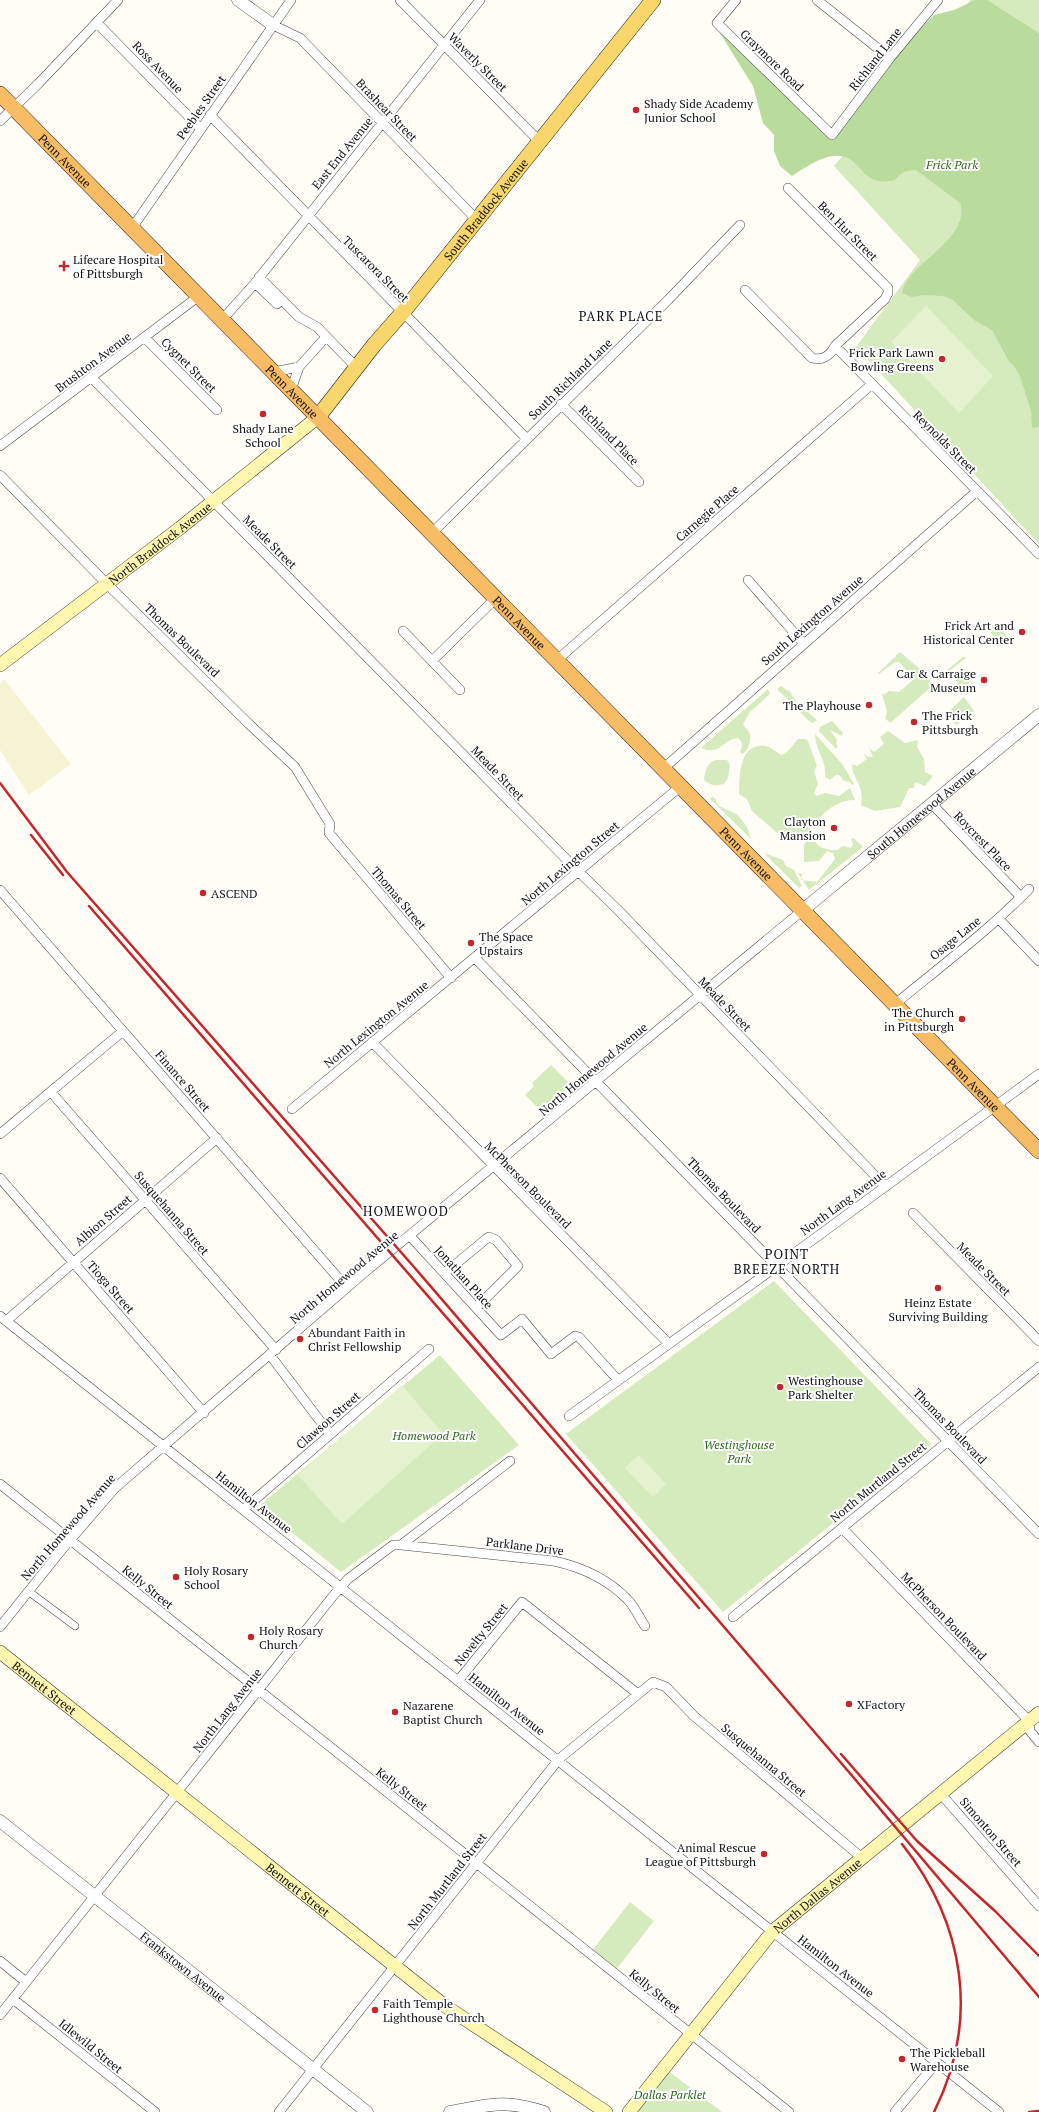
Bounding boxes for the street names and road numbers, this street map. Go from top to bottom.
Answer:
street label: Richland Lane [846,24,904,94]
street label: Graymore Road [737,26,807,94]
street label: Waverly Street [445,29,511,95]
street label: Ross Avenue [130,38,186,96]
street label: Peebles Street [173,71,229,142]
street label: Brashear Street [353,75,421,145]
street label: East End Avenue [308,114,376,192]
street label: Penn Avenue [36,130,95,190]
street label: South Braddock Avenue [440,155,531,263]
street label: Ben Hur Street [815,198,881,264]
street label: Tuscarora Street [340,233,413,306]
street label: Brushton Avenue [52,329,134,395]
street label: Cygnet Street [158,334,220,396]
street label: South Richland Lane [525,335,615,423]
street label: Penn Avenue [263,361,322,421]
street label: Richland Place [576,402,642,468]
street label: Reynolds Street [910,407,980,477]
street label: Carnegie Place [672,482,742,544]
street label: North Braddock Avenue [105,498,214,587]
street label: Meade Street [240,512,300,572]
street label: South Lexington Avenue [758,572,866,668]
street label: Penn Avenue [490,593,549,652]
street label: Thomas Boulevard [141,600,223,680]
street label: Meade Street [468,743,528,804]
street label: South Homewood Avenue [863,763,978,862]
street label: Roycrest Place [951,808,1015,874]
street label: North Lexington Street [518,817,622,908]
street label: Penn Avenue [717,824,776,883]
street label: Thomas Street [368,863,430,933]
street label: Osage Lane [926,913,984,963]
street label: Meade Street [695,974,755,1035]
street label: North Lexington Avenue [321,977,431,1071]
street label: North Homewood Avenue [536,1019,650,1119]
street label: Finance Street [152,1047,214,1115]
street label: Penn Avenue [944,1055,1003,1114]
street label: McPherson Boulevard [482,1139,575,1232]
street label: Thomas Boulevard [684,1154,764,1236]
street label: North Lang Avenue [797,1166,889,1238]
street label: Susquehanna Street [131,1168,213,1258]
street label: Albion Street [71,1191,135,1249]
street label: North Homewood Avenue [287,1227,401,1327]
street label: Meade Street [954,1239,1014,1299]
street label: Jonathan Place [432,1242,496,1312]
street label: Tioga Street [84,1258,138,1317]
street label: Thomas Boulevard [910,1385,990,1467]
street label: Clawson Street [293,1388,364,1452]
street label: North Murtland Street [827,1438,929,1525]
street label: Hamilton Avenue [213,1468,295,1536]
street label: North Homewood Avenue [17,1470,119,1584]
street label: Parklane Drive [485,1534,565,1558]
street label: Kelly Street [119,1562,177,1612]
street label: McPherson Boulevard [898,1569,990,1663]
street label: Novelty Street [451,1599,511,1668]
street label: Bennett Street [10,1657,80,1718]
street label: North Lang Avenue [190,1665,264,1755]
street label: Hamilton Avenue [466,1670,548,1738]
street label: Susquehanna Street [718,1720,810,1800]
street label: Kelly Street [373,1764,431,1814]
street label: Simonton Street [957,1794,1026,1870]
street label: North Murtland Street [404,1829,490,1933]
street label: North Dallas Avenue [770,1855,864,1936]
street label: Bennett Street [263,1859,334,1920]
street label: Frankstown Avenue [138,1928,229,2005]
street label: Hamilton Avenue [795,1932,877,2000]
street label: Kelly Street [626,1966,684,2016]
street label: Idlewild Street [56,2016,126,2077]

